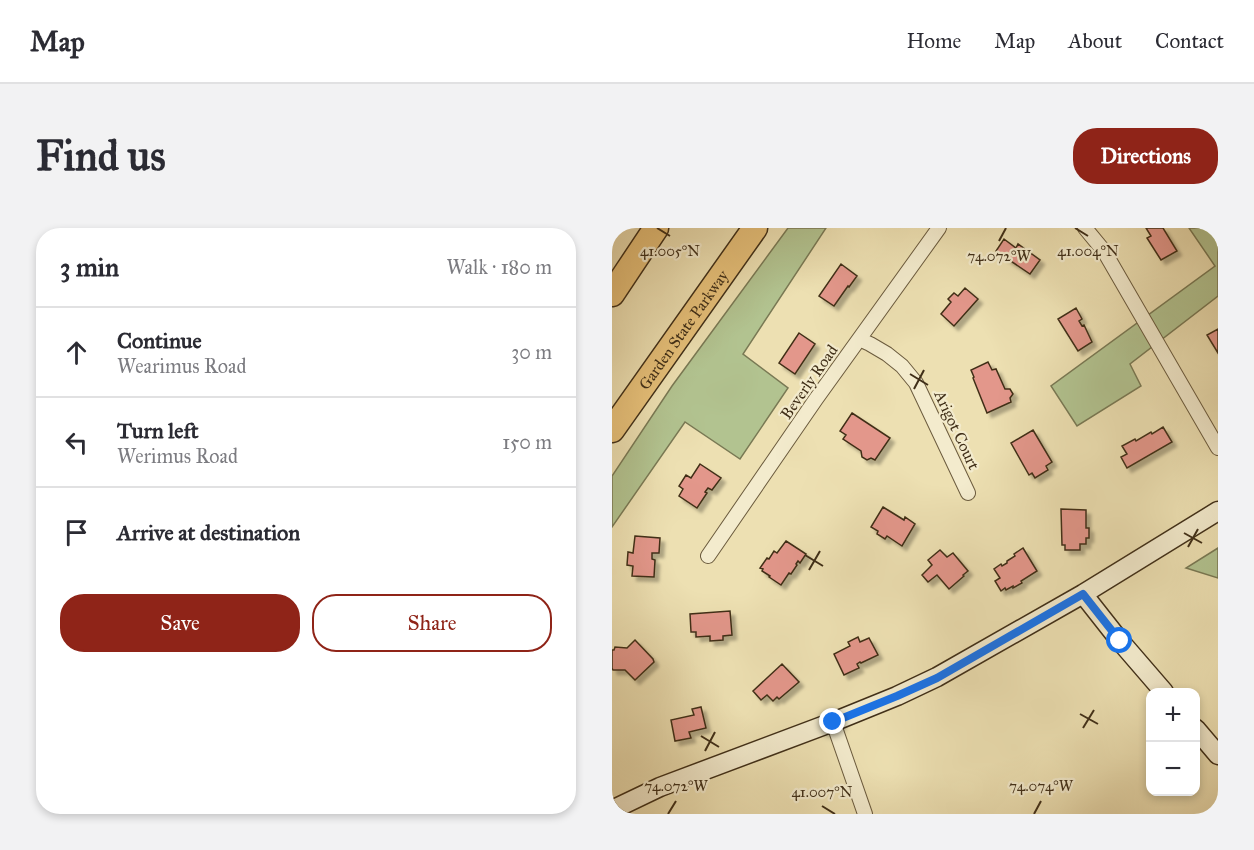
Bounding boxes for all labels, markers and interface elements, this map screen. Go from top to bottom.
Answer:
text: Map [30,24,85,59]
text: Home [906,28,961,54]
text: Map [994,28,1035,54]
text: About [1068,28,1122,54]
text: Contact [1155,28,1224,54]
button: Directions [1073,128,1218,184]
text: Find us [36,130,166,182]
text: 41.005°N [640,242,700,260]
text: 41.004°N [1057,242,1119,260]
text: 74.072°W [967,247,1031,265]
text: 3 min [60,251,119,283]
text: Walk · 180 m [447,255,552,279]
street label: Garden State Parkway [634,266,732,393]
text: Continue [117,327,202,354]
icon: ahead [60,336,93,369]
text: 30 m [511,340,552,364]
street label: Beverly Road [776,341,842,423]
text: Wearimus Road [117,354,247,378]
street label: Arigot Court [929,386,984,473]
text: Turn left [117,417,199,444]
icon: left [60,426,93,459]
text: 150 m [502,430,552,454]
text: Werimus Road [117,444,238,468]
icon: arrive [60,516,93,549]
text: Arrive at destination [117,519,300,546]
button: Save [60,594,300,652]
button: Share [312,594,552,652]
route start [1106,627,1132,653]
map controls [1146,688,1200,796]
button: + [1146,688,1200,742]
route end [819,708,845,734]
button: − [1146,742,1200,796]
text: 74.072°W [644,777,708,795]
text: 74.074°W [1009,777,1074,795]
text: 41.007°N [791,783,853,801]

